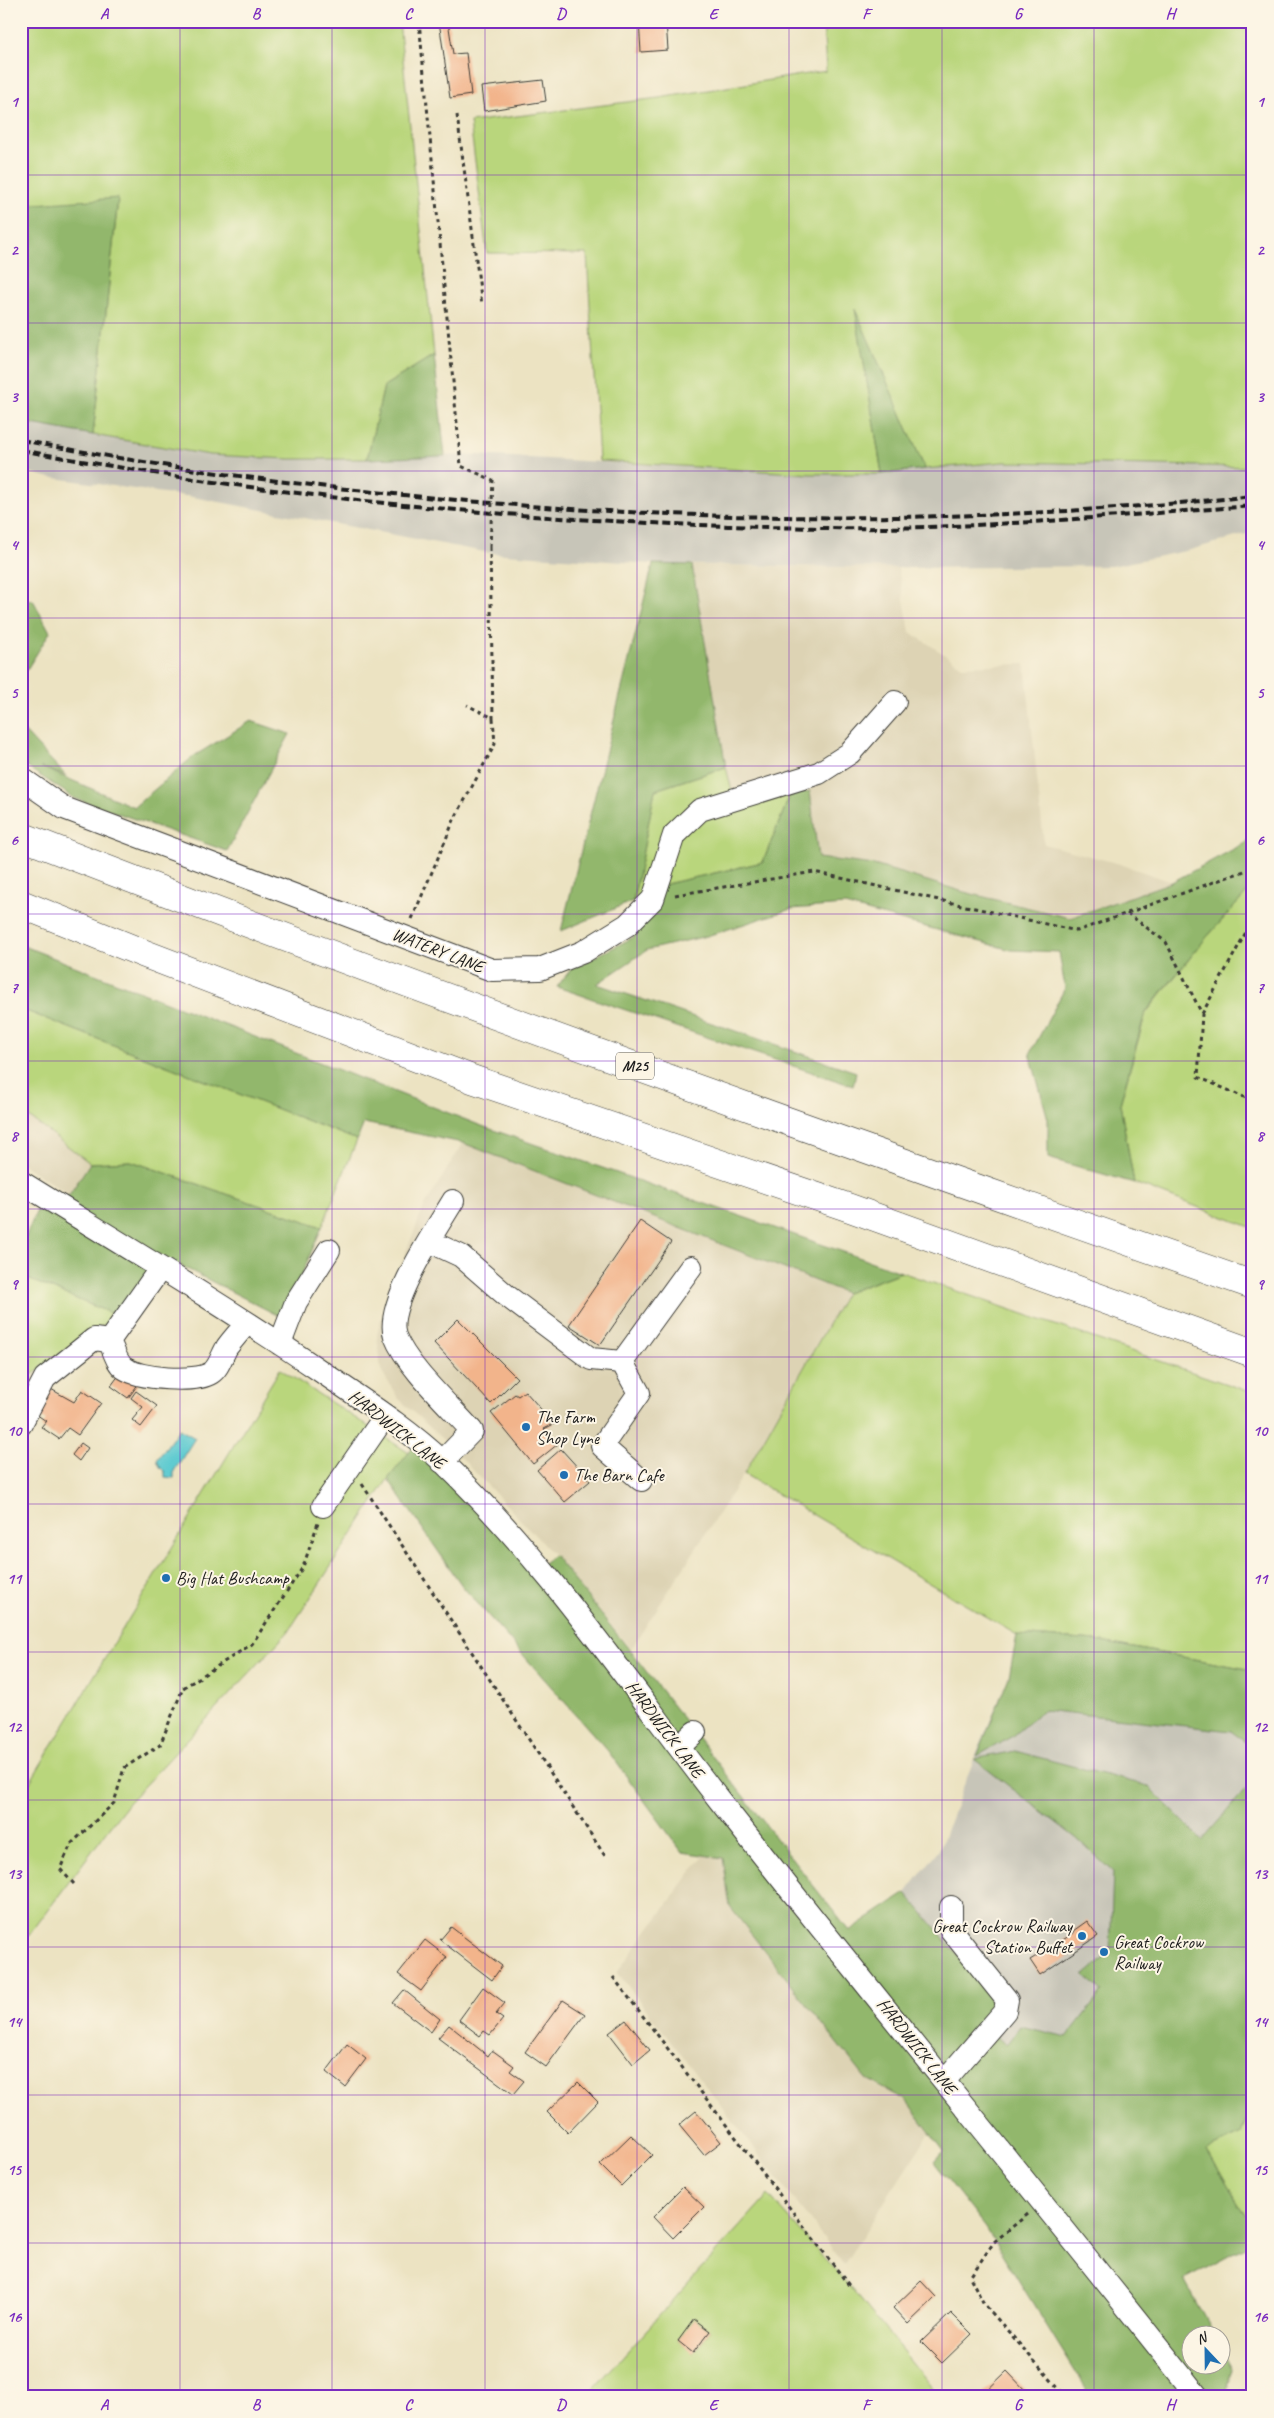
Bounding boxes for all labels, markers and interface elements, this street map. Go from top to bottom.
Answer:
text: A [100,4,110,24]
text: B [252,4,262,24]
text: C [404,4,414,24]
text: D [556,4,567,24]
text: E [709,4,720,24]
text: F [862,4,873,24]
text: G [1014,4,1024,24]
text: H [1165,4,1177,24]
text: 1 [10,92,19,112]
text: 1 [1256,92,1265,112]
text: 2 [10,240,19,260]
text: 2 [1256,240,1265,260]
text: 3 [10,387,19,407]
text: 3 [1256,387,1265,407]
text: 4 [10,535,19,555]
text: 4 [1256,535,1265,555]
text: 5 [11,683,20,703]
text: 5 [1257,683,1266,703]
text: 6 [10,830,19,850]
text: 6 [1256,830,1265,850]
street label: WATERY LANE [389,923,489,978]
text: 7 [10,978,19,998]
text: 7 [1256,978,1265,998]
road number: M25 [616,1052,654,1080]
text: 8 [10,1126,19,1146]
text: 8 [1256,1126,1265,1146]
text: 9 [10,1274,19,1294]
text: 9 [1256,1274,1265,1294]
street label: HARDWICK LANE [344,1385,452,1475]
place label: The Farm Shop Lyne [536,1406,600,1449]
text: 10 [7,1421,23,1441]
marker: The Farm Shop Lyne [520,1421,532,1433]
text: 10 [1253,1421,1269,1441]
place label: The Barn Cafe [574,1464,665,1486]
marker: The Barn Cafe [558,1469,570,1481]
place label: Big Hat Bushcamp [176,1567,290,1589]
text: 11 [7,1569,23,1589]
text: 11 [1253,1569,1269,1589]
marker: Big Hat Bushcamp [160,1572,172,1584]
street label: HARDWICK LANE [621,1676,710,1784]
text: 12 [7,1717,23,1737]
text: 12 [1253,1717,1269,1737]
text: 13 [7,1864,23,1884]
text: 13 [1253,1864,1269,1884]
place label: Great Cockrow Railway Station Buffet [932,1915,1074,1958]
marker: Great Cockrow Railway Station Buffet [1076,1930,1088,1942]
place label: Great Cockrow Railway [1114,1931,1205,1974]
marker: Great Cockrow Railway [1098,1946,1110,1958]
street label: HARDWICK LANE [873,1993,963,2101]
text: 14 [7,2012,23,2032]
text: 14 [1253,2012,1269,2032]
text: 15 [7,2160,23,2180]
text: 15 [1253,2160,1269,2180]
text: 16 [7,2307,23,2327]
text: 16 [1253,2307,1269,2327]
north arrow [1182,2326,1232,2376]
text: N [1194,2328,1211,2348]
text: A [100,2395,110,2415]
text: B [252,2395,262,2415]
text: C [404,2395,414,2415]
text: D [556,2395,567,2415]
text: E [709,2395,720,2415]
text: F [862,2395,873,2415]
text: G [1014,2395,1024,2415]
text: H [1165,2395,1177,2415]

